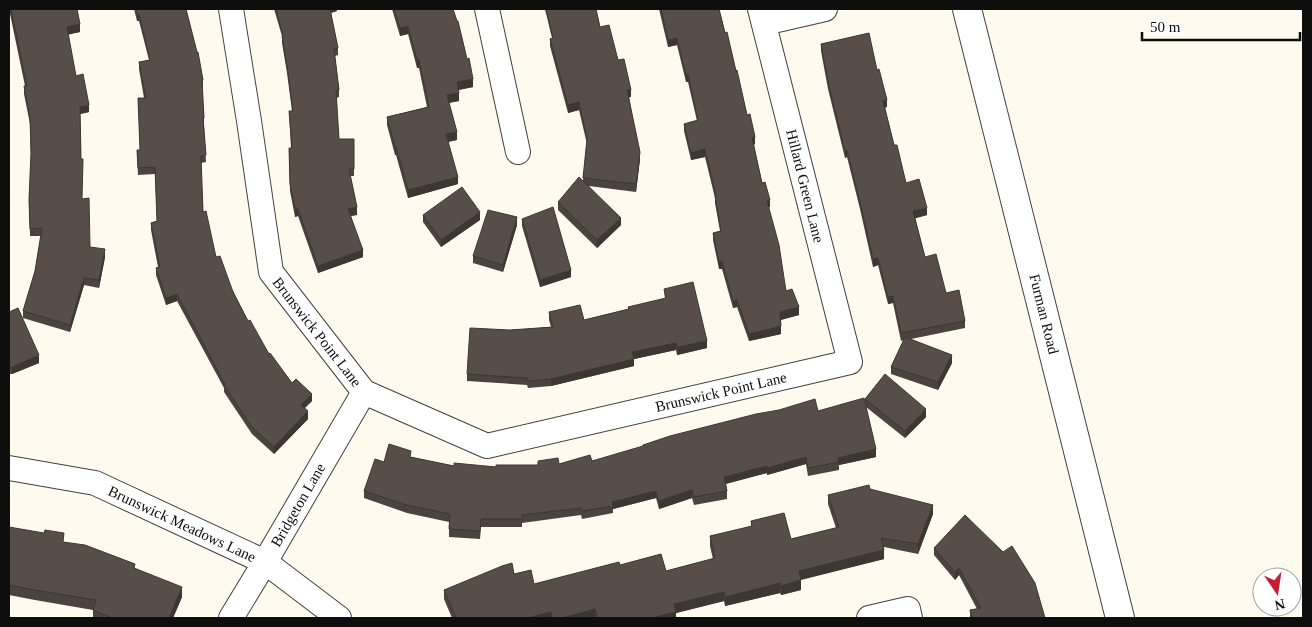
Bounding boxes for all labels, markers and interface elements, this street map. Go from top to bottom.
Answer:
scale bar [1142,10,1300,42]
text: 50 m [1150,19,1181,35]
street label: Hillard Green Lane [783,127,827,245]
street label: Furman Road [1026,272,1062,356]
street label: Brunswick Point Lane [269,274,365,390]
street label: Brunswick Point Lane [654,369,788,415]
street label: Bridgeton Lane [268,460,329,550]
street label: Brunswick Meadows Lane [106,483,259,565]
north arrow [1252,567,1302,617]
text: N [1273,596,1286,613]

